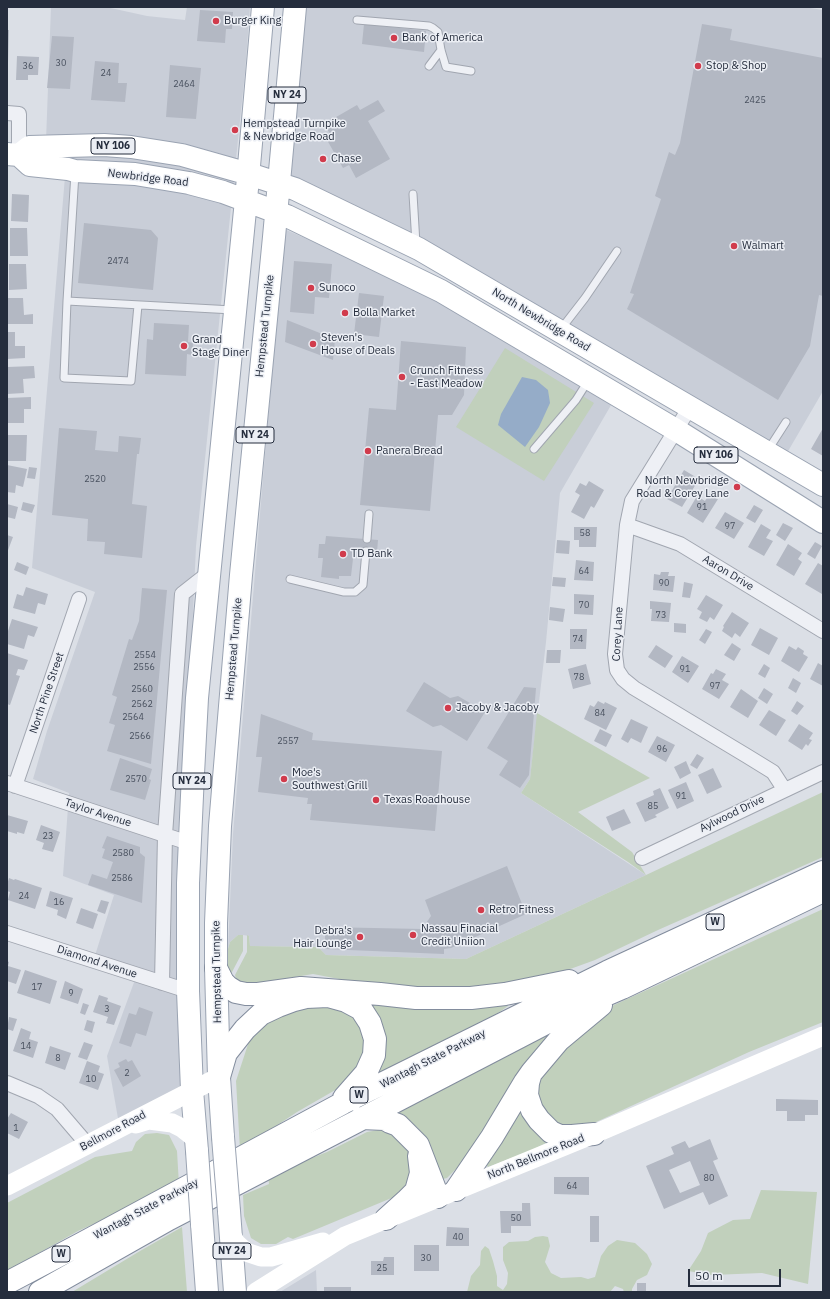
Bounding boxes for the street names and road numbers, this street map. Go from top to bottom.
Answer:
road number: NY 24 [268,87,306,103]
road number: NY 106 [91,138,135,154]
street label: Newbridge Road [107,166,189,190]
street label: Hempstead Turnpike [253,274,277,378]
street label: North Newbridge Road [490,285,592,355]
road number: NY 24 [236,427,274,443]
road number: NY 106 [694,447,738,463]
street label: Aaron Drive [700,553,756,593]
street label: Hempstead Turnpike [223,597,245,701]
street label: Corey Lane [610,606,626,662]
street label: North Pine Street [27,651,67,735]
road number: NY 24 [173,773,211,789]
street label: Aylwood Drive [697,793,767,835]
street label: Taylor Avenue [63,796,133,830]
road number: W [706,914,724,930]
street label: Hempstead Turnpike [210,920,224,1024]
street label: Diamond Avenue [55,943,139,981]
street label: Wantagh State Parkway [378,1027,488,1091]
road number: W [350,1087,368,1103]
street label: Bellmore Road [78,1108,148,1154]
street label: North Bellmore Road [486,1131,586,1183]
street label: Wantagh State Parkway [91,1176,201,1242]
road number: NY 24 [213,1243,251,1259]
road number: W [52,1246,70,1262]

